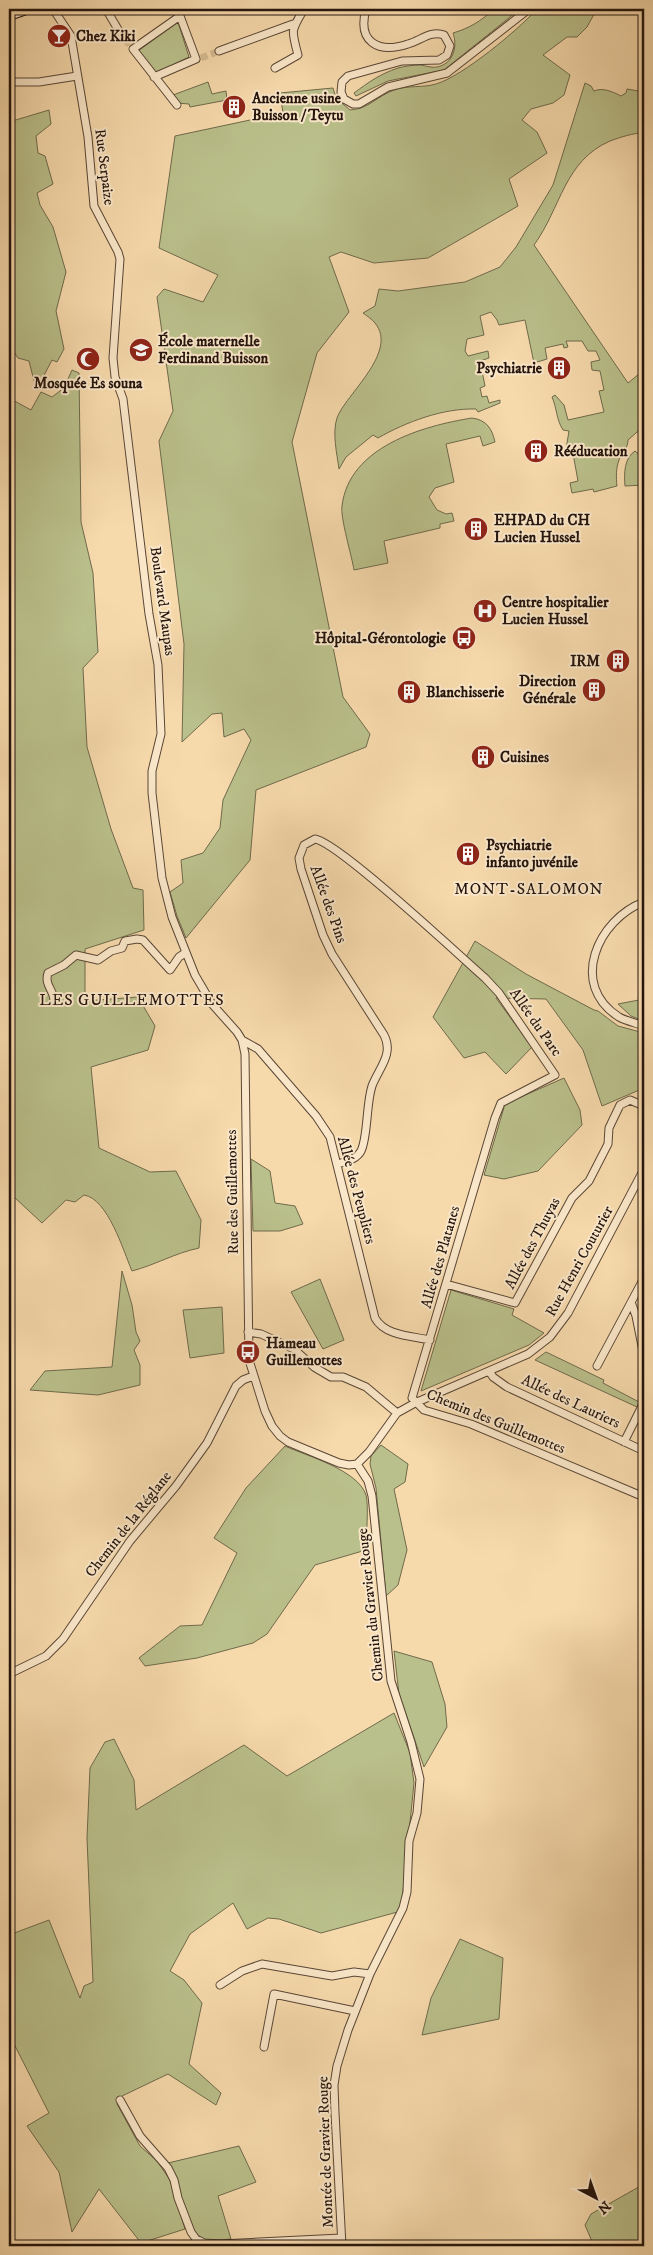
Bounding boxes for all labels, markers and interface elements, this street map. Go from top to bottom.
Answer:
bar icon: Chez Kiki [46,23,72,49]
place label: Chez Kiki [76,27,136,46]
place label: Ancienne usine Buisson / Teytu [251,89,344,125]
building icon: Ancienne usine Buisson / Teytu [221,94,247,120]
street label: Rue Serpaize [90,128,119,206]
place label: École maternelle Ferdinand Buisson [158,331,269,368]
school or university icon: École maternelle Ferdinand Buisson [128,337,154,363]
mosque icon: Mosquée Es souna [75,346,101,372]
building icon: Psychiatrie [546,355,572,381]
place label: Psychiatrie [476,359,543,378]
place label: Mosquée Es souna [34,374,143,394]
building icon: Rééducation [523,438,549,464]
place label: Rééducation [554,442,628,461]
place label: EHPAD du CH Lucien Hussel [494,511,590,547]
building icon: EHPAD du CH Lucien Hussel [463,516,489,542]
street label: Boulevard Maupas [145,545,180,657]
place label: Centre hospitalier Lucien Hussel [502,593,609,629]
hospital icon: Centre hospitalier Lucien Hussel [472,598,498,624]
bus stop icon: Hôpital-Gérontologie [451,625,477,651]
place label: Hôpital-Gérontologie [315,629,447,648]
building icon: IRM [605,648,631,674]
place label: IRM [570,652,600,671]
place label: Direction Générale [519,672,577,708]
building icon: Direction Générale [581,677,607,703]
building icon: Blanchisserie [396,679,422,705]
place label: Blanchisserie [426,683,505,702]
building icon: Cuisines [470,744,496,770]
place label: Cuisines [500,748,549,767]
place label: Psychiatrie infanto juvénile [486,836,579,872]
building icon: Psychiatrie infanto juvénile [455,841,481,867]
street label: Allée des Pins [306,863,351,946]
district label: MONT-SALOMON [454,879,604,899]
street label: Allée du Parc [505,984,566,1061]
district label: LES GUILLEMOTTES [39,990,225,1010]
street label: Rue des Guillemottes [222,1129,243,1254]
street label: Allée des Peupliers [333,1134,380,1246]
street label: Allée des Thuyas [500,1194,565,1292]
street label: Rue Henri Couturier [541,1202,618,1320]
street label: Allée des Platanes [417,1204,464,1311]
place label: Hameau Guillemottes [266,1334,342,1370]
bus stop icon: Hameau Guillemottes [235,1339,261,1365]
street label: Allée des Lauriers [518,1370,623,1433]
street label: Chemin des Guillemottes [424,1385,568,1458]
street label: Chemin de la Réglane [81,1467,176,1581]
street label: Chemin du Gravier Rouge [353,1527,388,1683]
street label: Montée de Gravier Rouge [313,2076,338,2228]
north arrow [570,2172,620,2222]
text: N [593,2196,614,2218]

